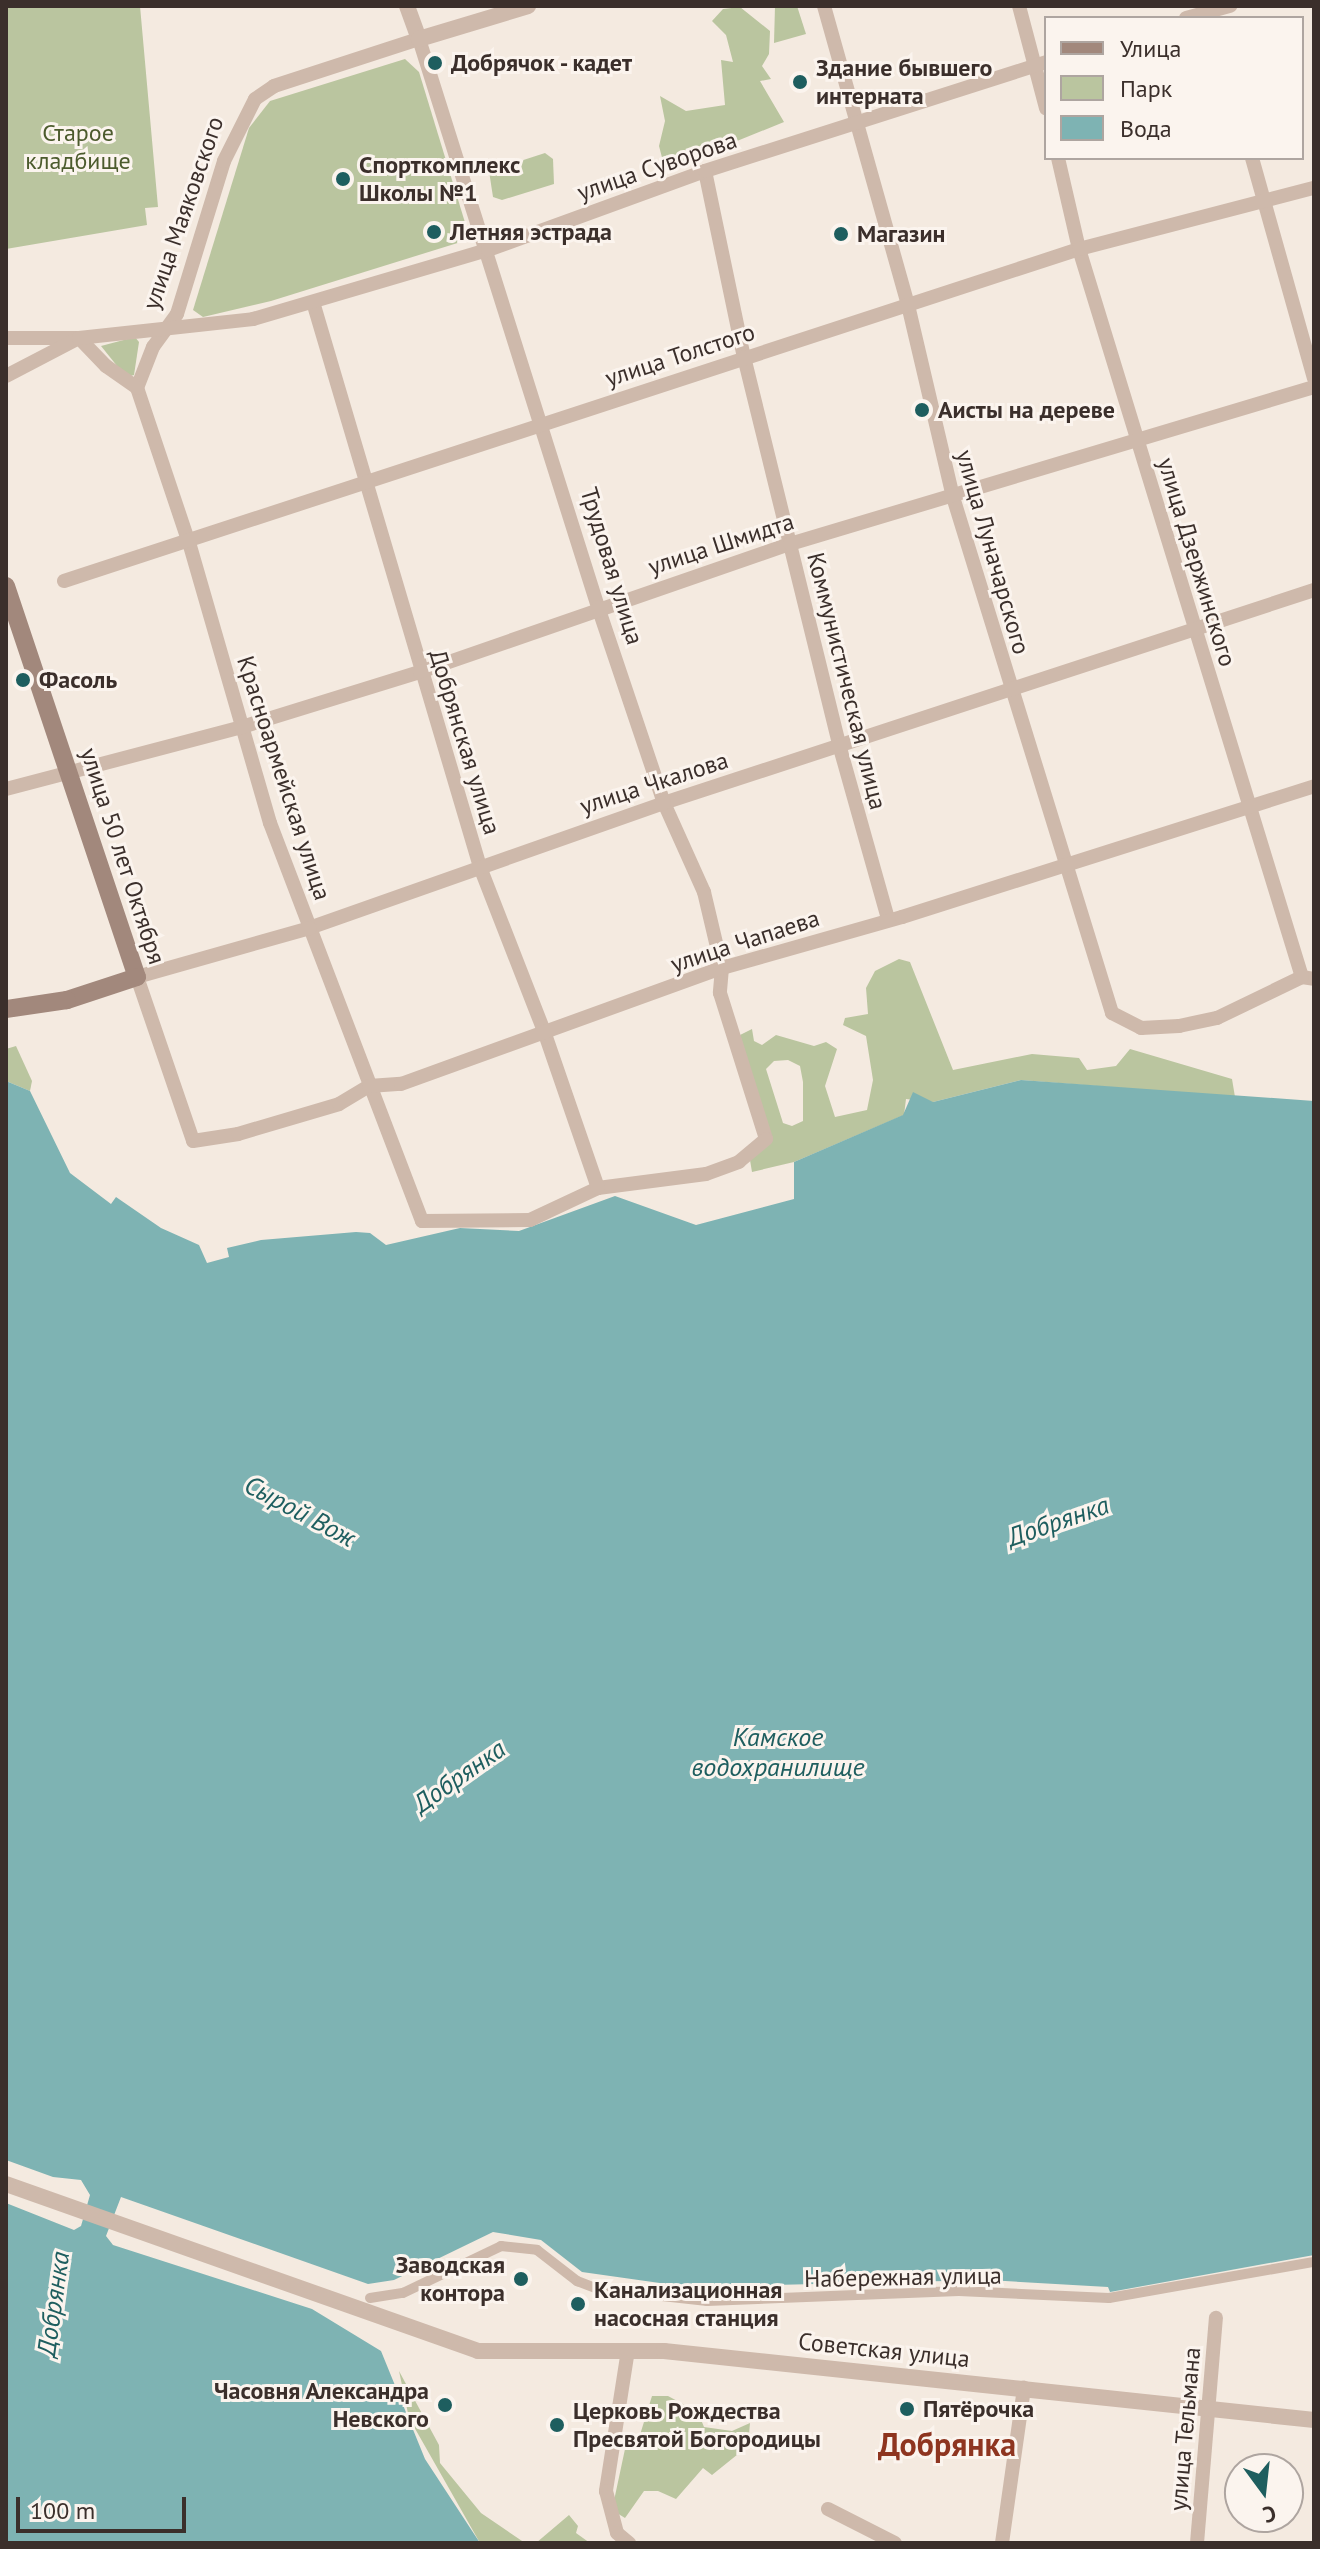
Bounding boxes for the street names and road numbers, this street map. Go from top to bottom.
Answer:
street label: улица Маяковского [136,113,230,313]
street label: улица Суворова [573,125,741,207]
street label: улица Толстого [601,317,759,393]
street label: улица Луначарского [950,446,1036,658]
street label: улица Дзержинского [1151,454,1243,670]
street label: Трудовая улица [574,484,650,648]
street label: улица Шмидта [644,507,798,581]
street label: Коммунистическая улица [801,549,893,813]
street label: Добрянская улица [423,646,507,838]
street label: Красноармейская улица [231,652,337,904]
street label: улица 50 лет Октября [74,744,172,968]
street label: улица Чкалова [576,745,732,821]
street label: улица Чапаева [667,903,823,979]
street label: Набережная улица [804,2261,1002,2293]
street label: Советская улица [797,2327,971,2373]
street label: улица Тельмана [1163,2346,1207,2512]

